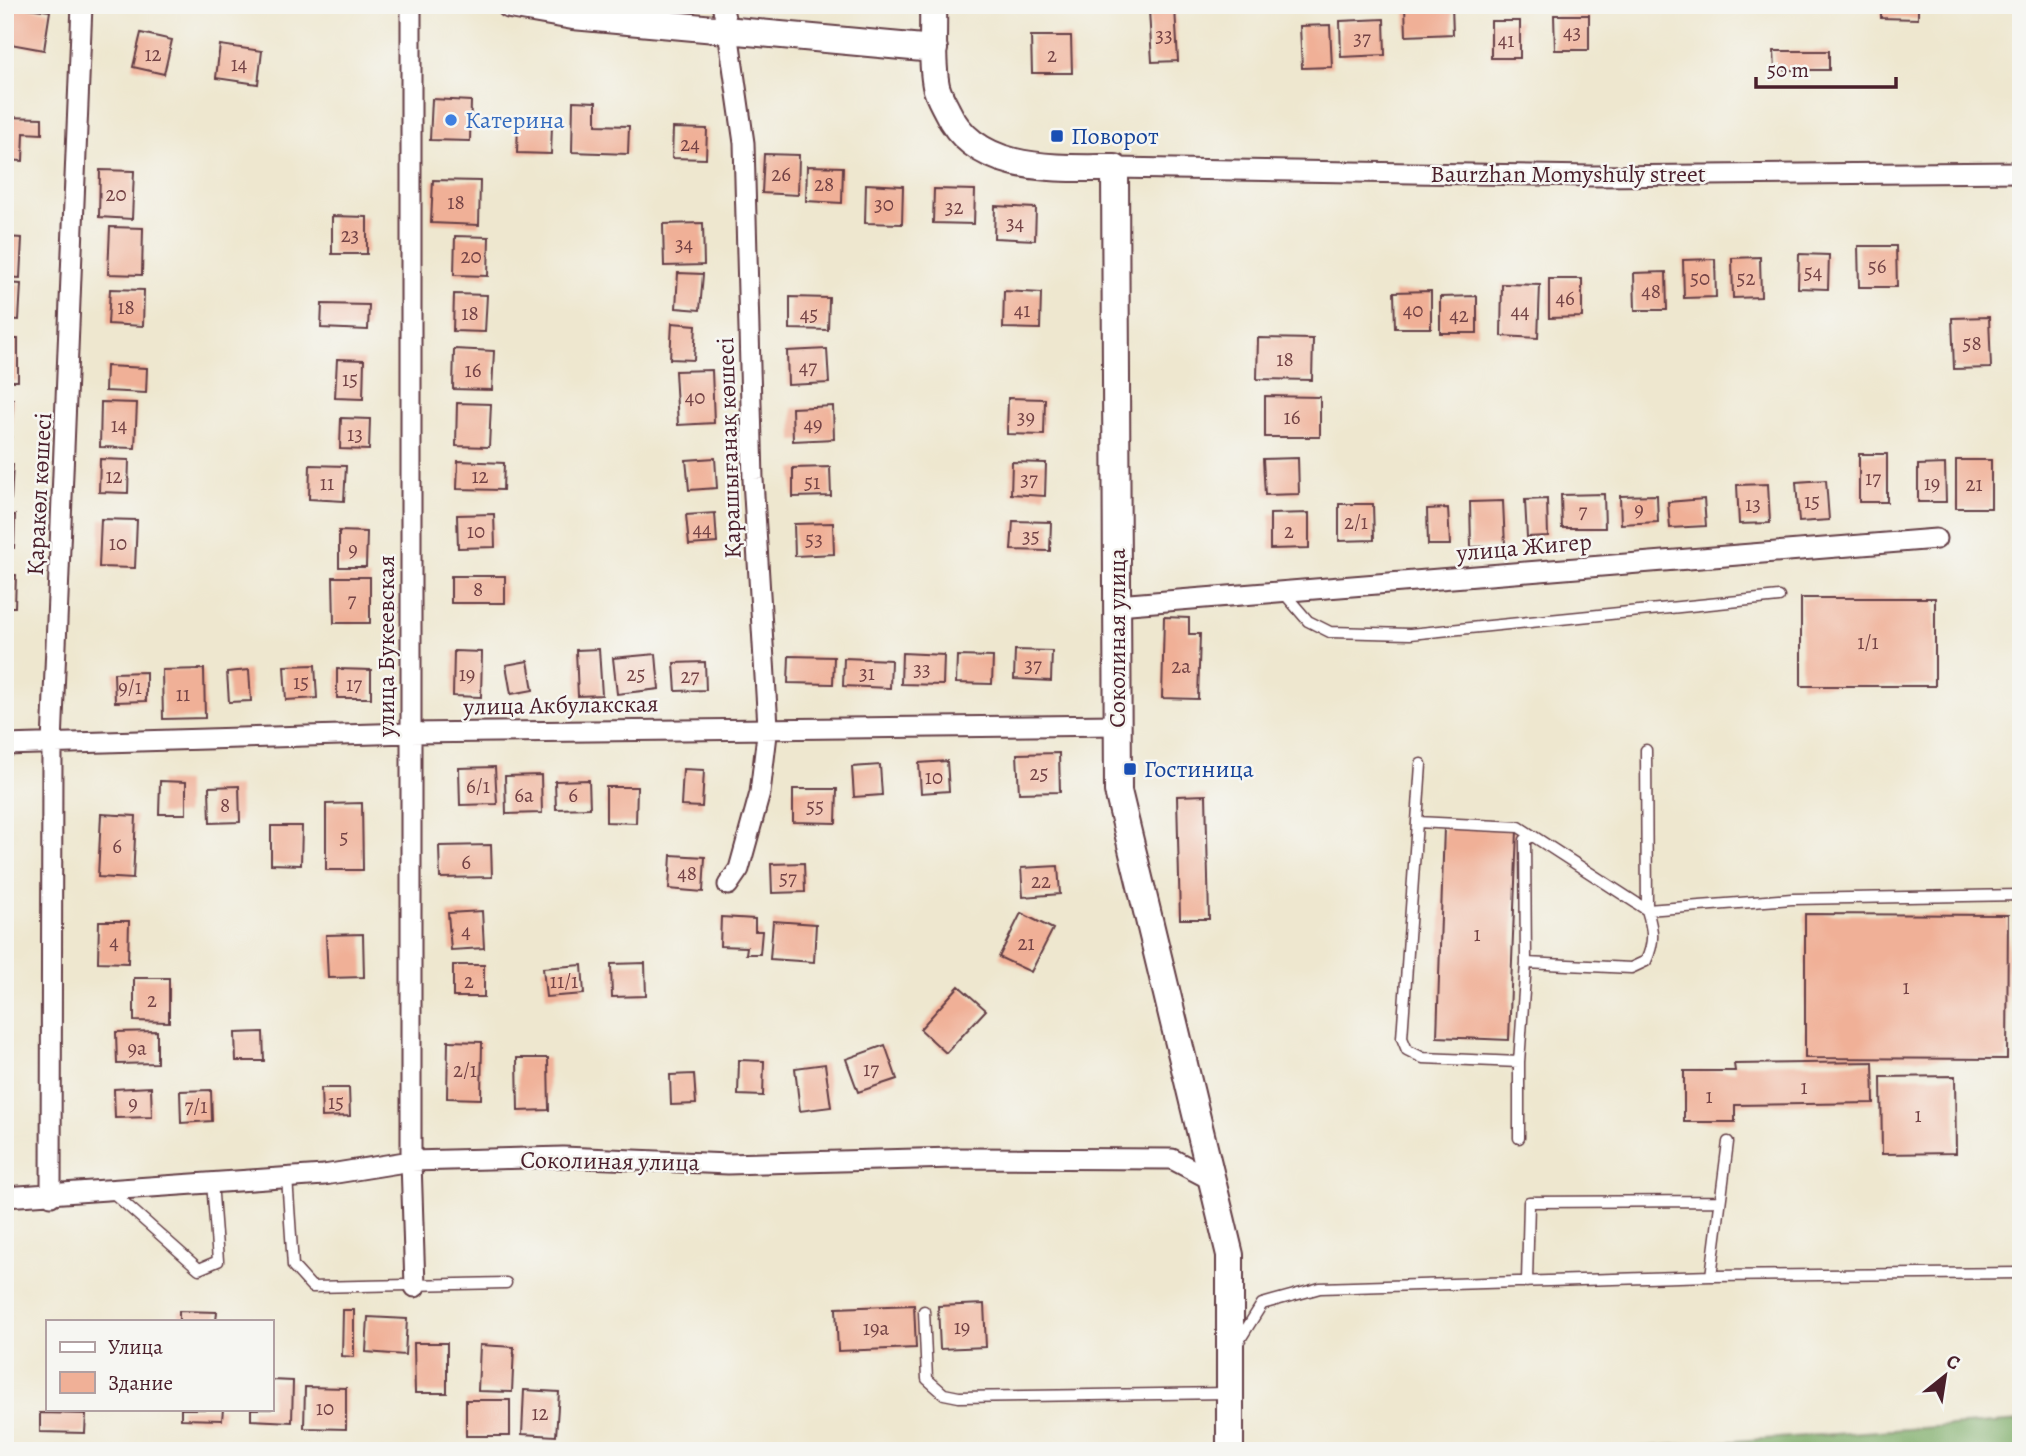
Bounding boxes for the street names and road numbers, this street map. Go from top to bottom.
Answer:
street label: Baurzhan Momyshuly street [1430,158,1706,190]
street label: Қарашығанақ көшесі [709,337,749,559]
street label: Қаракөл көшесі [19,412,59,576]
street label: улица Жигер [1454,525,1593,569]
street label: Соколиная улица [1101,548,1133,728]
street label: улица Букеевская [370,555,402,738]
street label: улица Акбулакская [462,687,659,723]
street label: Соколиная улица [520,1143,700,1179]

